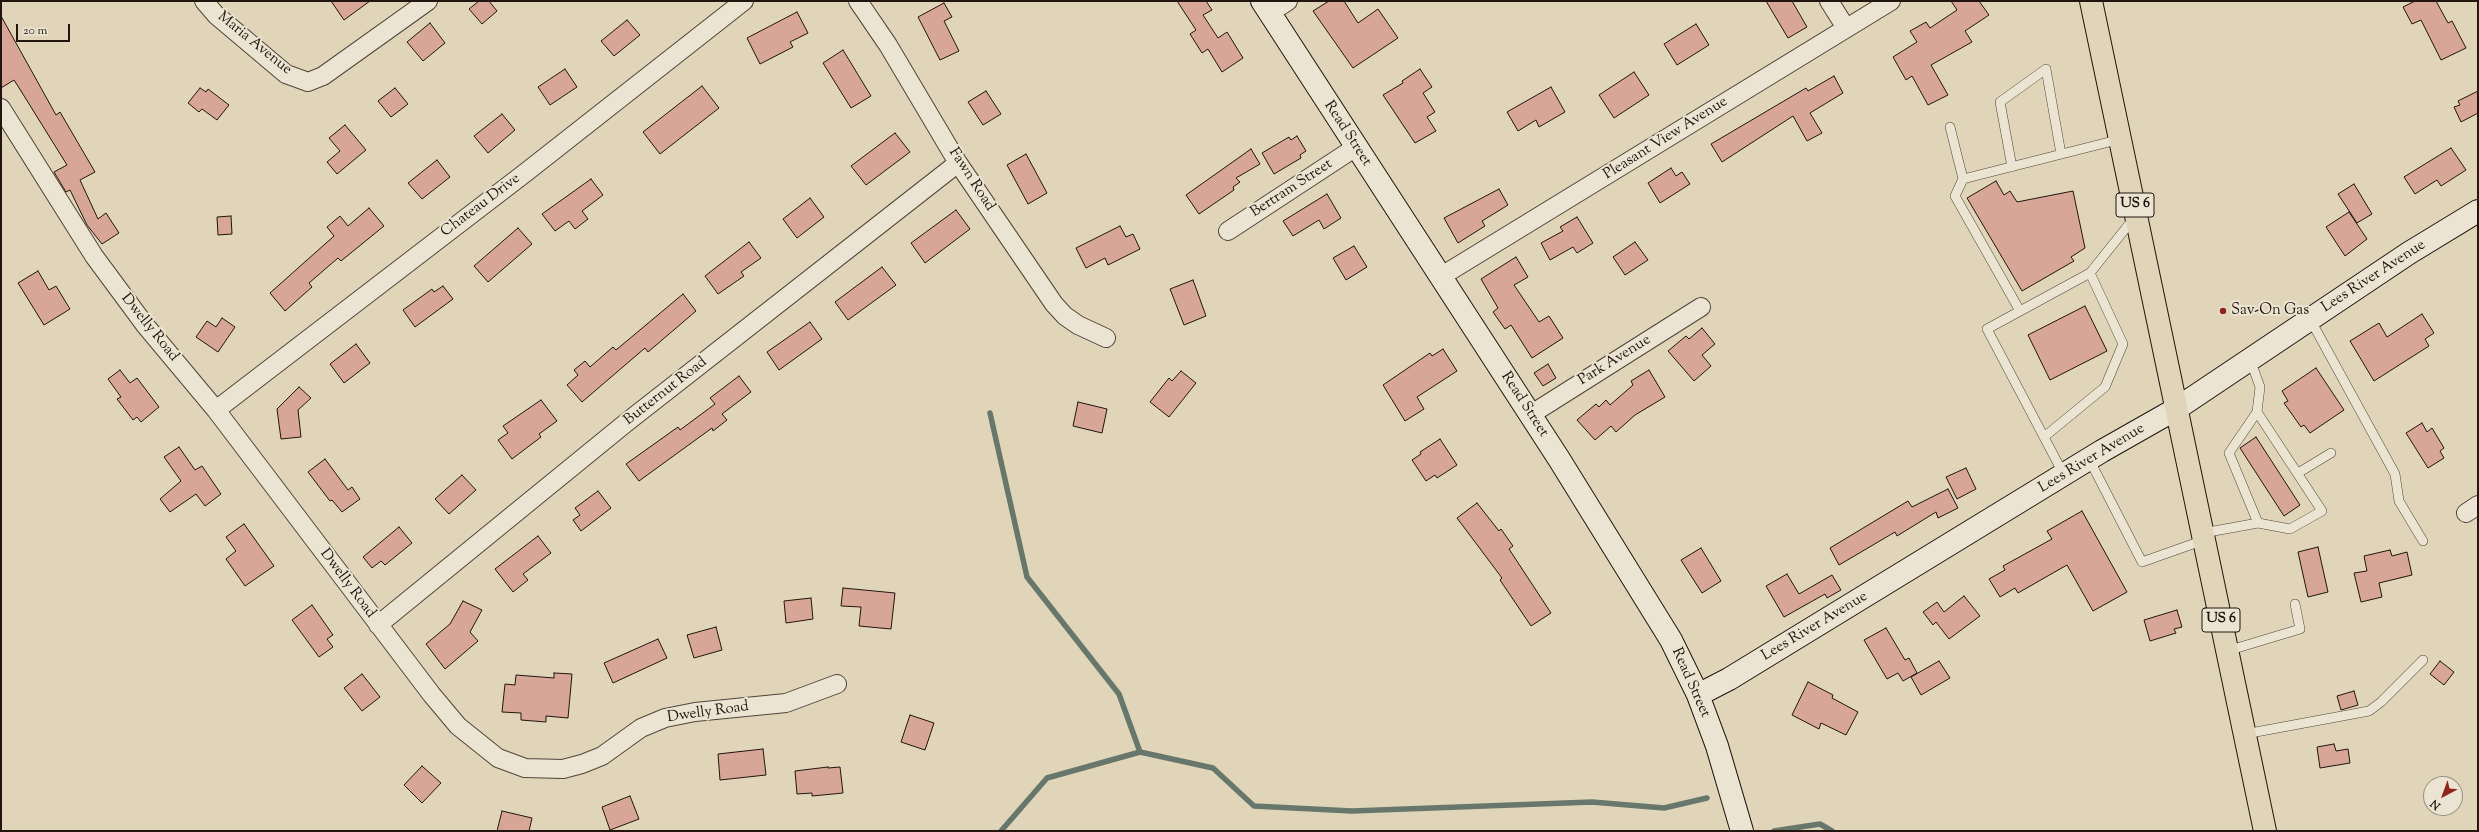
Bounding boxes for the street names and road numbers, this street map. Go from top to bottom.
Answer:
street label: Maria Avenue [213,8,295,80]
street label: Pleasant View Avenue [1601,93,1731,185]
street label: Read Street [1319,98,1375,170]
street label: Fawn Road [944,145,998,215]
street label: Bertram Street [1248,156,1336,222]
street label: Chateau Drive [438,170,524,242]
road number: US 6 [2116,193,2154,217]
street label: Lees River Avenue [2319,237,2429,317]
street label: Dwelly Road [116,290,182,366]
street label: Park Avenue [1575,332,1655,390]
street label: Butternut Road [621,354,711,430]
street label: Read Street [1496,369,1552,441]
street label: Lees River Avenue [2036,420,2148,498]
street label: Dwelly Road [315,546,379,622]
street label: Lees River Avenue [1759,588,1871,666]
road number: US 6 [2202,608,2240,632]
street label: Read Street [1667,645,1713,721]
street label: Dwelly Road [666,698,750,728]

